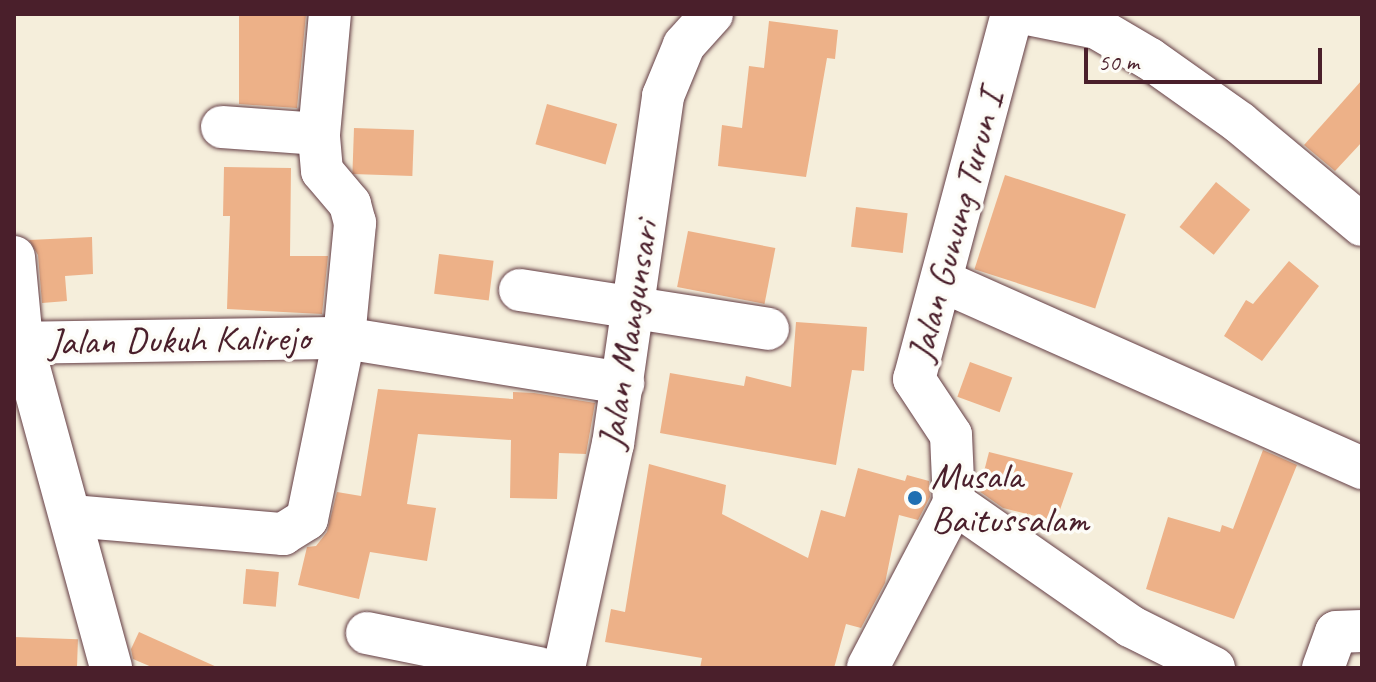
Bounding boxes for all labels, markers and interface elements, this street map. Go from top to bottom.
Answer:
scale bar [1088,32,1326,82]
text: 50 m [1098,47,1139,77]
street label: Jalan Gunung Turun I [897,87,1013,365]
street label: Jalan Mangunsari [587,217,669,453]
street label: Jalan Dukuh Kalirejo [48,315,310,365]
place label: Musala Baitussalam [931,453,1089,542]
marker: Musala Baitussalam [906,489,924,507]

